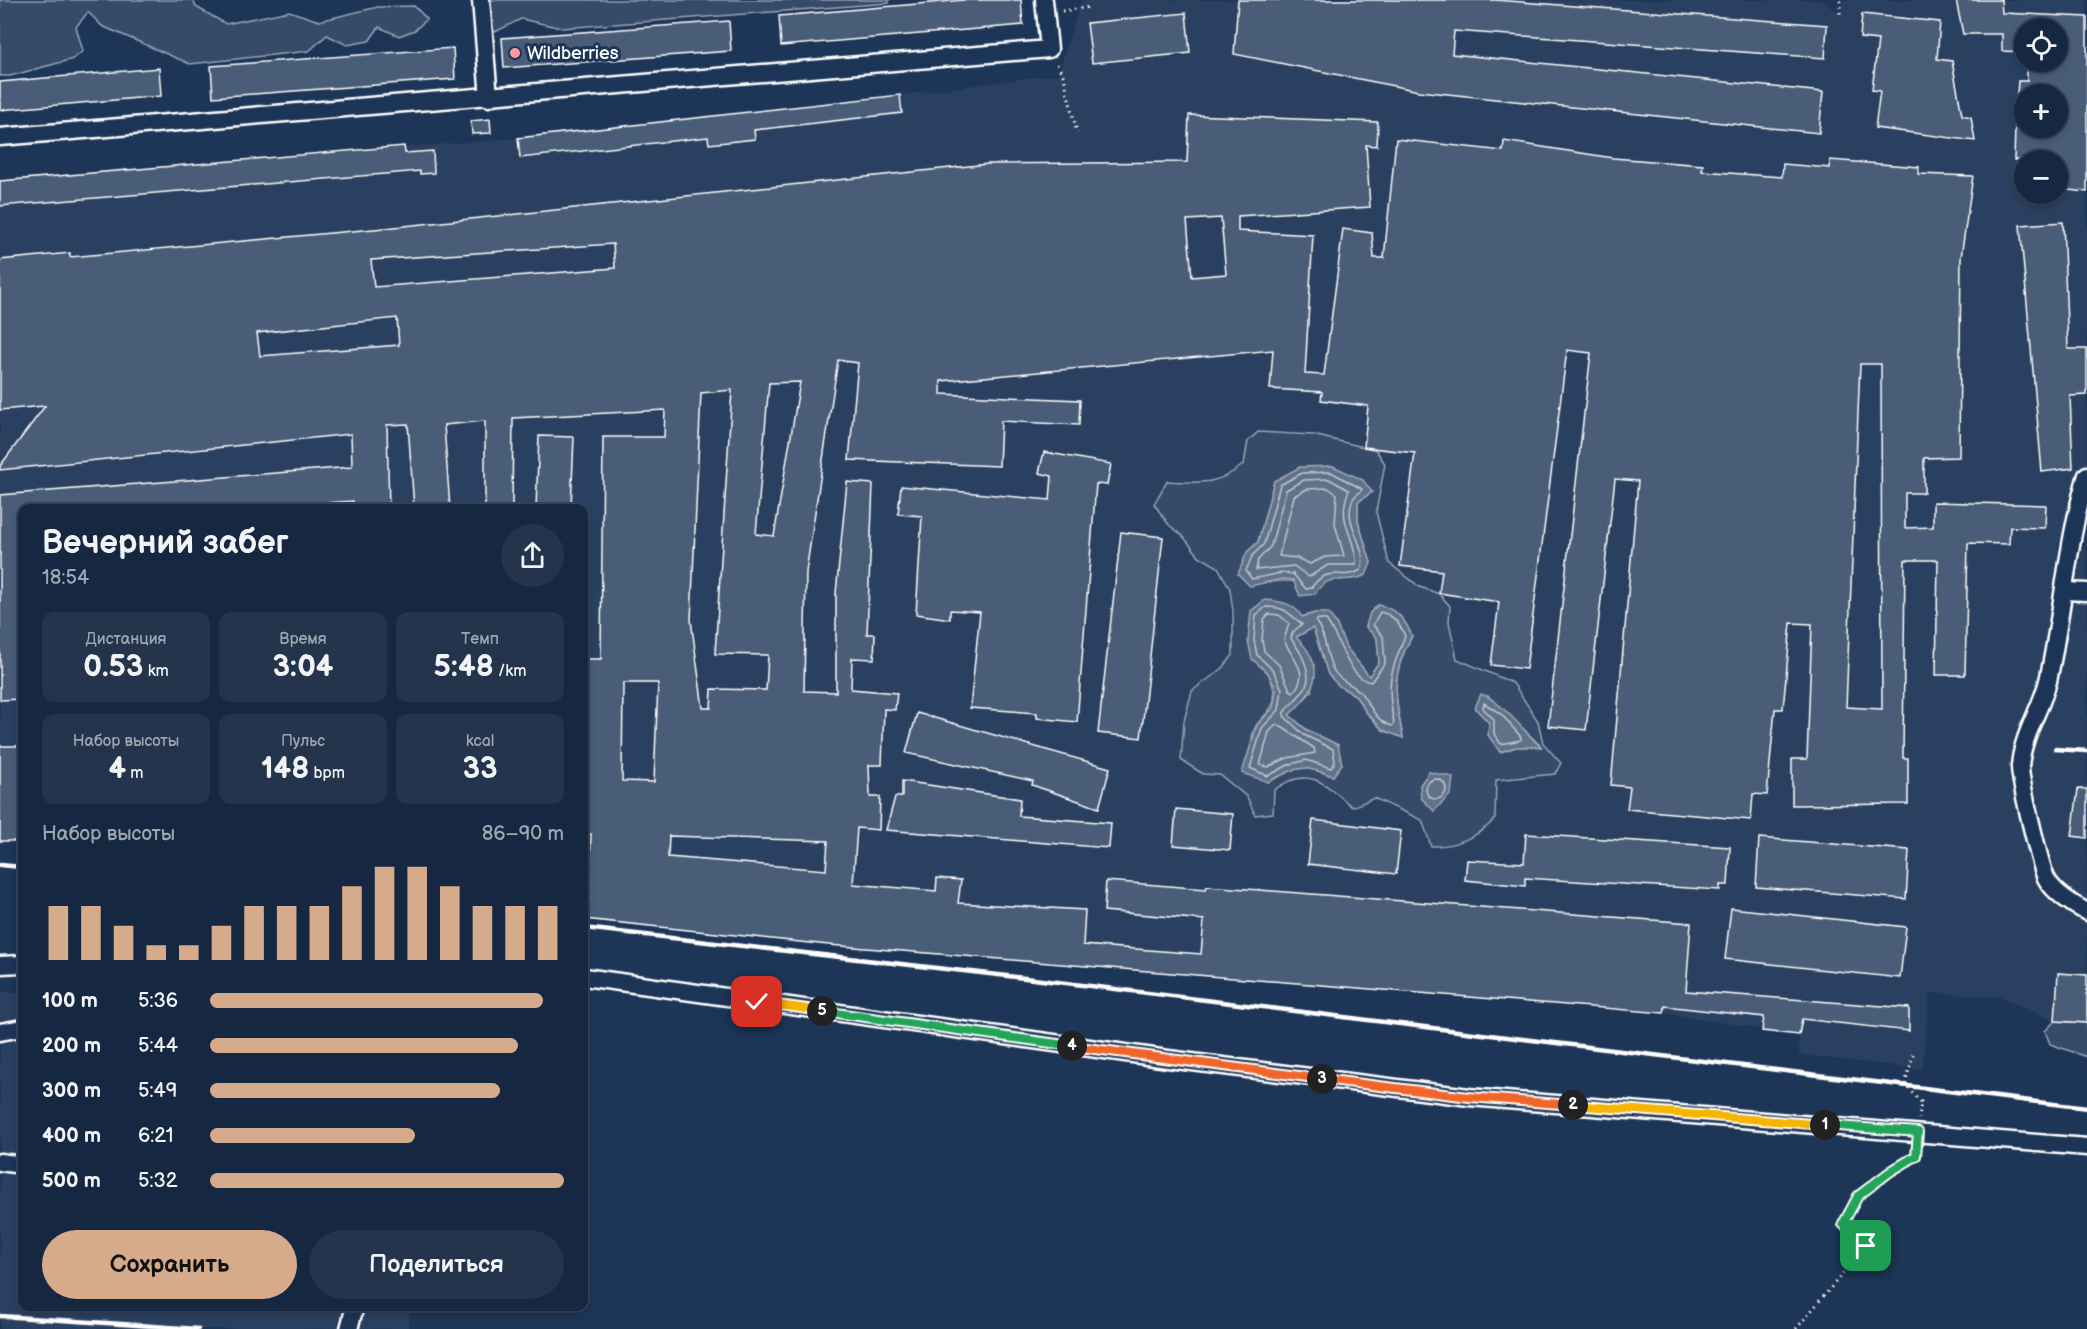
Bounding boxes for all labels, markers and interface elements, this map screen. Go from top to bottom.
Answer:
map controls [2014,18,2068,204]
button: locate [2014,18,2068,72]
place label: Wildberries [527,43,619,64]
marker: Wildberries [508,46,522,60]
button: + [2014,84,2068,138]
button: − [2014,150,2068,204]
text: Вечерний забег [42,523,289,563]
button: share [501,524,564,587]
text: 18:54 [42,566,89,590]
text: Дистанция [86,630,166,649]
text: Время [279,630,327,649]
text: Темп [461,630,499,649]
text: 0.53 [83,649,143,685]
text: 3:04 [272,649,334,685]
text: 5:48 [434,649,494,685]
text: km [143,662,169,681]
text: /km [494,662,526,681]
text: Набор высоты [73,732,179,751]
text: Пульс [281,732,325,751]
text: kcal [466,732,494,751]
text: 4 [108,751,126,787]
text: 148 [261,751,309,787]
text: 33 [462,751,498,787]
text: m [126,764,144,783]
text: bpm [309,764,345,783]
text: Набор высоты [42,822,175,846]
text: 86–90 m [482,822,564,846]
pin [731,976,782,1027]
icon: check [740,985,773,1018]
text: 100 m [42,989,98,1013]
text: 5:36 [138,989,178,1013]
pin: 5 [807,996,837,1026]
text: 5 [817,1001,827,1020]
pin: 4 [1057,1031,1087,1061]
text: 200 m [42,1034,101,1058]
text: 5:44 [138,1034,178,1058]
text: 4 [1067,1036,1077,1055]
pin: 3 [1307,1064,1337,1094]
text: 3 [1317,1069,1327,1088]
text: 300 m [42,1079,101,1103]
text: 5:49 [138,1079,177,1103]
pin: 2 [1558,1090,1588,1120]
text: 2 [1568,1095,1578,1114]
pin: 1 [1810,1110,1840,1140]
text: 1 [1822,1115,1828,1134]
text: 400 m [42,1124,101,1148]
text: 6:21 [138,1124,174,1148]
text: 500 m [42,1169,101,1193]
text: 5:32 [138,1169,178,1193]
pin [1840,1220,1891,1271]
icon: arrive [1849,1229,1882,1262]
button: Сохранить [42,1230,297,1299]
button: Поделиться [309,1230,564,1299]

